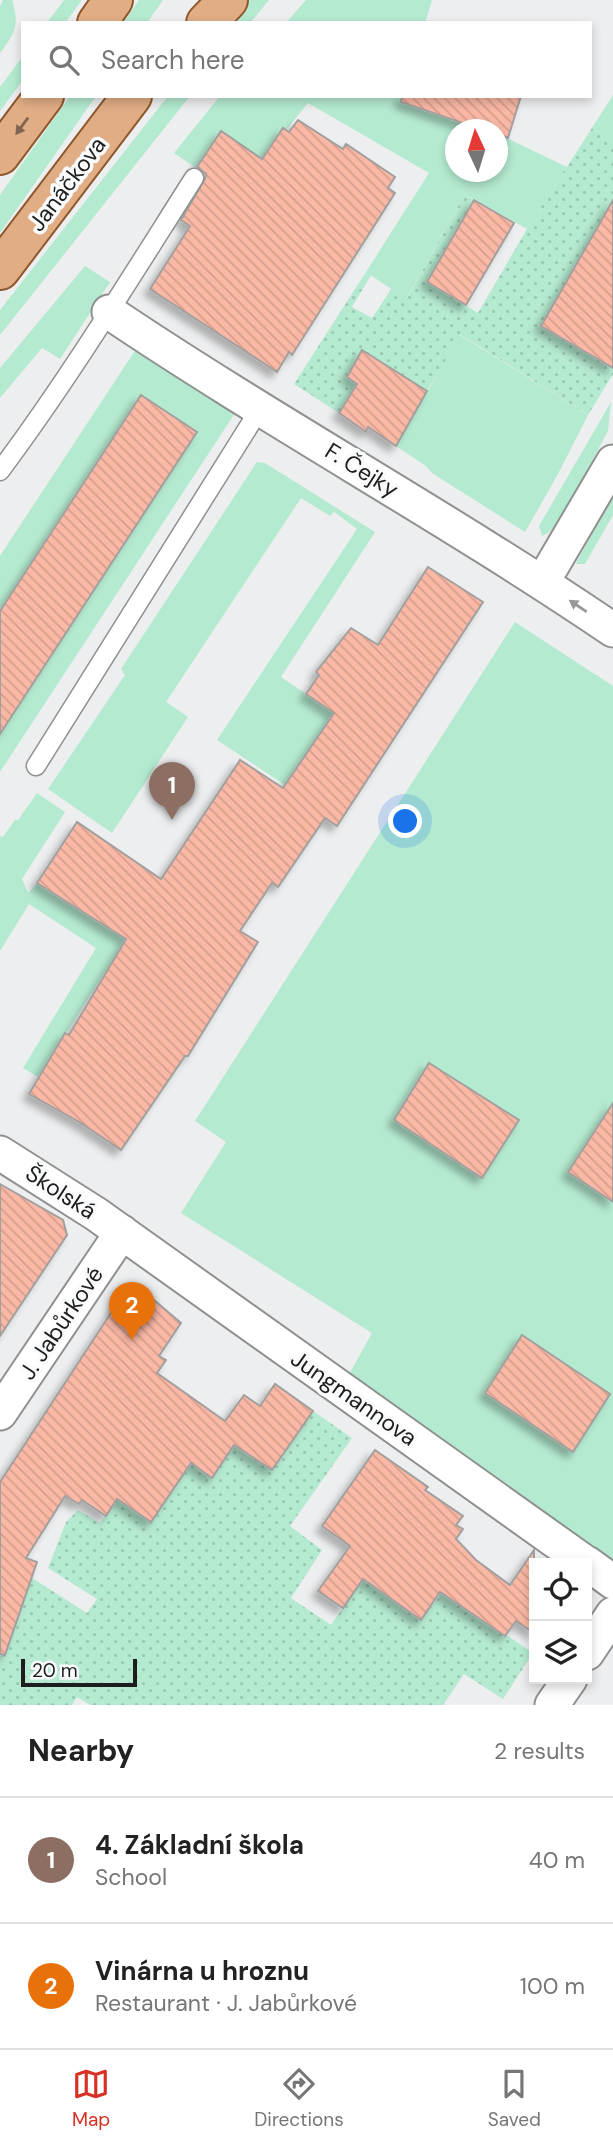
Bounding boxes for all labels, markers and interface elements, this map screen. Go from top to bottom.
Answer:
search box [21,21,592,98]
icon: search [45,41,83,79]
text: Search here [101,43,244,77]
one-way arrow [15,117,29,135]
north arrow [445,119,508,182]
street label: Janáčkova [22,131,112,237]
street label: F. Čejky [320,436,405,504]
one-way arrow [568,600,587,613]
pin: 1 [149,762,195,820]
your location [388,804,422,838]
street label: Školská [20,1158,102,1226]
street label: J. Jabůrkové [12,1261,110,1385]
pin: 2 [109,1282,155,1340]
street label: Jungmannova [285,1343,423,1453]
map controls [529,1558,592,1684]
button: locate [529,1558,592,1621]
button: layers [529,1621,592,1684]
scale bar [21,1656,136,1688]
text: 20 m [32,1658,78,1683]
text: Nearby [28,1731,134,1770]
text: 2 results [494,1736,585,1766]
text: 4. Základní škola [95,1828,304,1862]
text: 1 [47,1845,55,1875]
text: 40 m [529,1845,585,1875]
text: School [95,1862,167,1892]
text: Vinárna u hroznu [95,1954,309,1988]
text: 2 [44,1971,58,2001]
text: 100 m [520,1971,585,2001]
text: Restaurant · J. Jabůrkové [95,1988,357,2018]
tab: Map [72,2065,110,2132]
tab: Directions [254,2065,344,2132]
tab: Saved [488,2065,541,2132]

